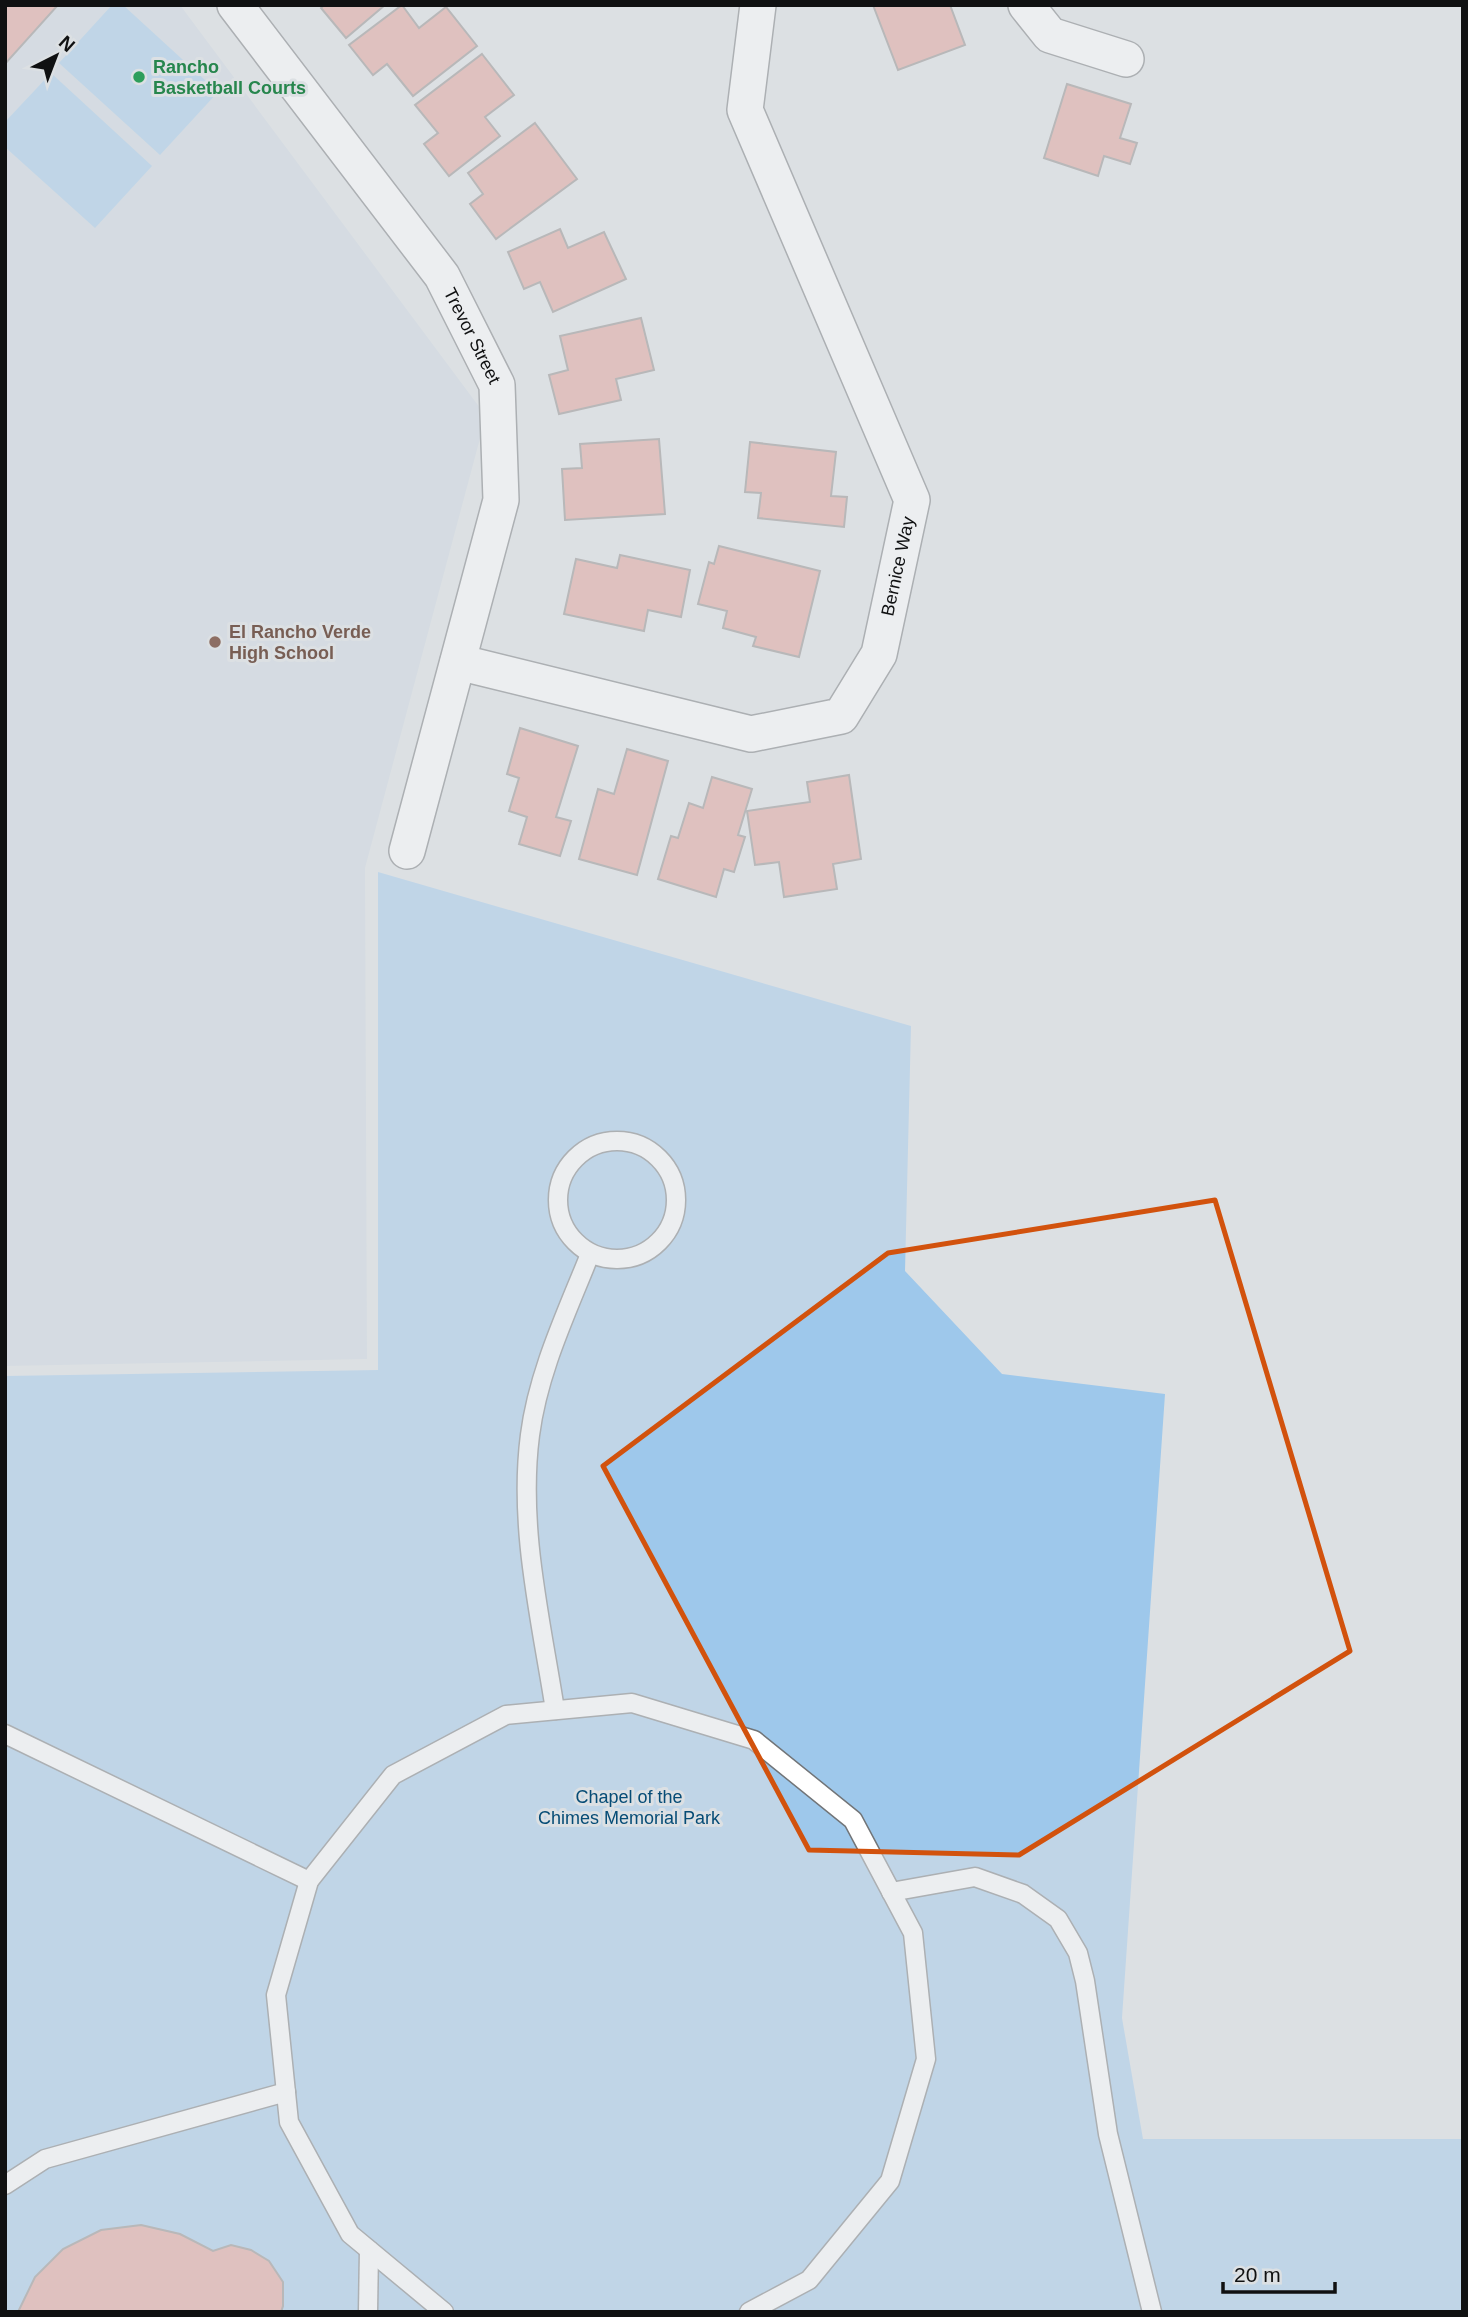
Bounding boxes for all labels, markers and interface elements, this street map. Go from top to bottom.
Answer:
north arrow [21,21,91,91]
text: N [55,31,79,56]
place label: Rancho Basketball Courts [153,57,306,98]
marker: Rancho Basketball Courts [131,69,147,85]
street label: Trevor Street [440,285,505,387]
street label: Bernice Way [877,515,918,618]
place label: El Rancho Verde High School [229,622,371,663]
marker: El Rancho Verde High School [207,634,223,650]
park label: Chapel of the Chimes Memorial Park [538,1787,721,1828]
scale bar [1223,2250,1335,2294]
text: 20 m [1234,2263,1281,2286]

